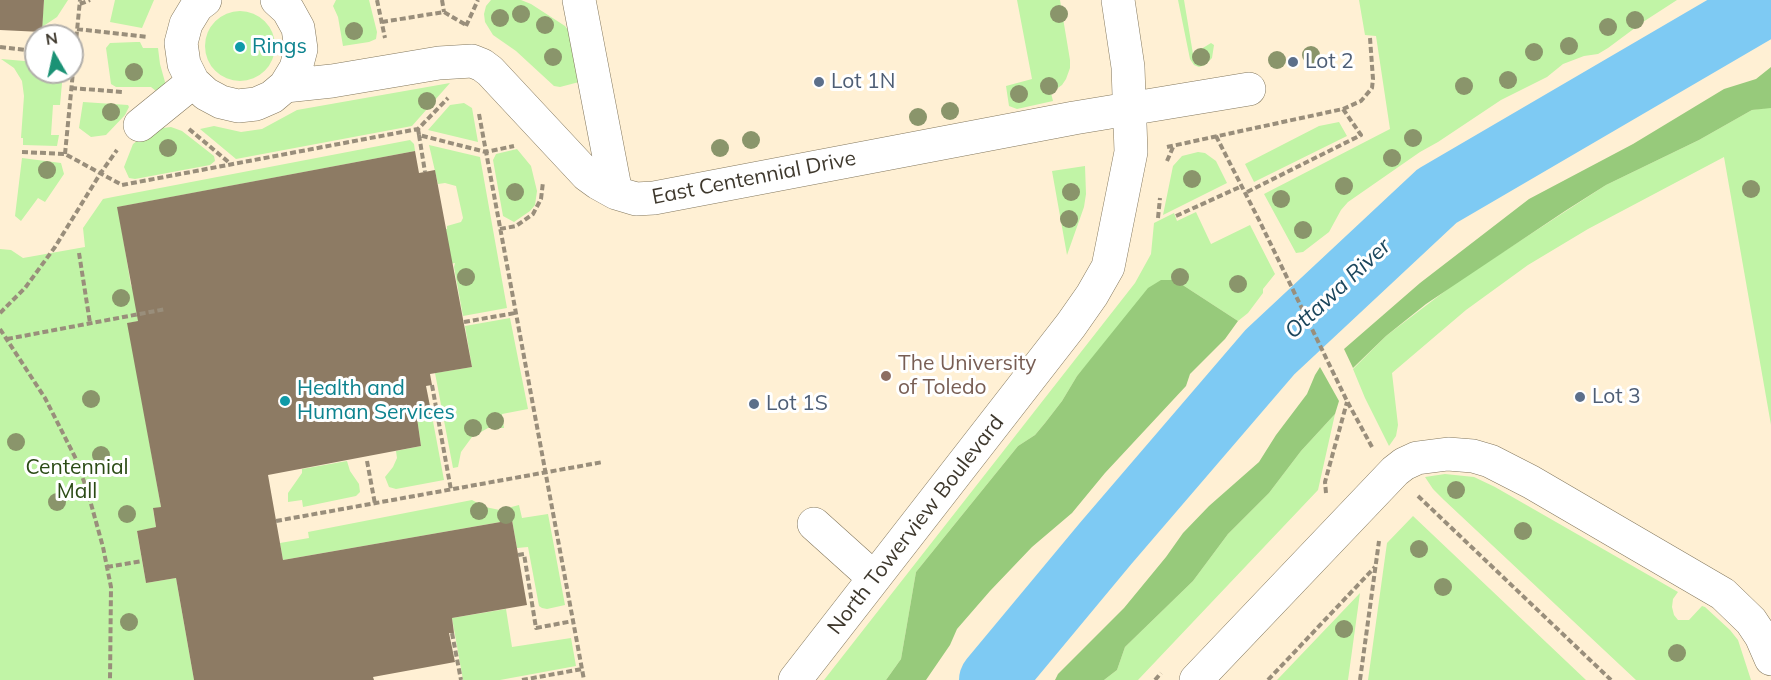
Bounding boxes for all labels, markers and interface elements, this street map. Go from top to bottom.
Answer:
north arrow [24,24,84,84]
text: N [44,27,59,49]
place label: Rings [252,34,307,60]
marker: Rings [233,40,247,54]
place label: Lot 2 [1305,49,1354,75]
marker: Lot 2 [1286,55,1300,69]
place label: Lot 1N [831,69,895,95]
marker: Lot 1N [812,75,826,89]
street label: East Centennial Drive [650,146,858,210]
water label: Ottawa River [1280,233,1396,345]
place label: The University of Toledo [898,351,1037,401]
marker: The University of Toledo [879,369,893,383]
place label: Health and Human Services [297,376,455,426]
place label: Lot 3 [1592,384,1641,410]
marker: Lot 3 [1573,390,1587,404]
place label: Lot 1S [766,391,828,417]
marker: Health and Human Services [278,394,292,408]
marker: Lot 1S [747,397,761,411]
street label: North Towerview Boulevard [823,410,1009,640]
park label: Centennial Mall [25,455,129,505]

